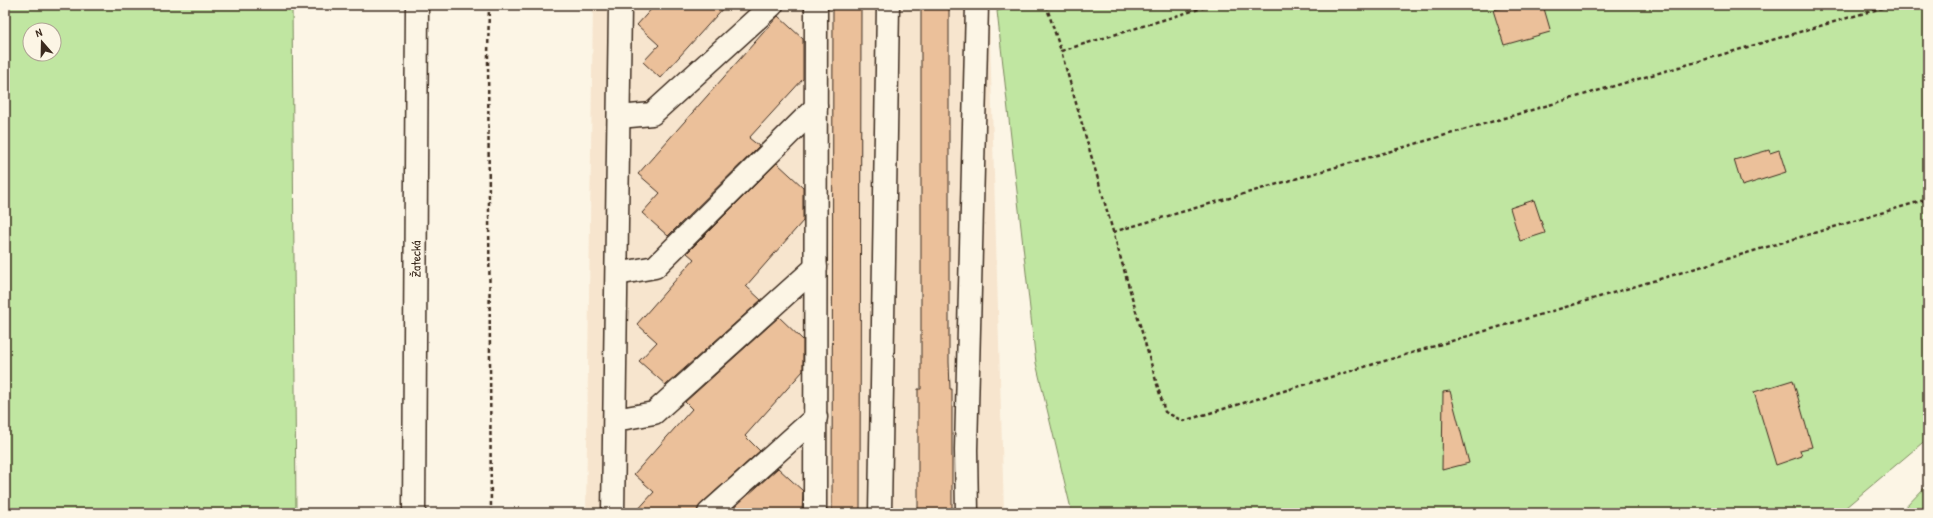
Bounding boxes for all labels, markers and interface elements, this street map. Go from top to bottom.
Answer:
north arrow [22,22,62,62]
text: N [33,25,44,40]
street label: Žatecká [406,240,425,278]

